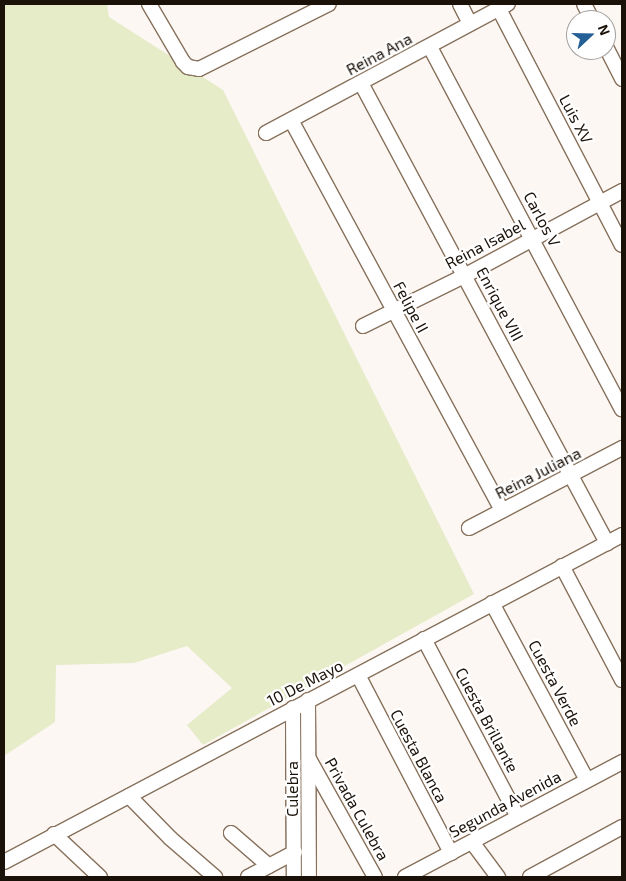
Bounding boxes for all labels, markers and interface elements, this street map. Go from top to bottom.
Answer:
north arrow [566,10,616,60]
text: N [595,22,614,38]
street label: Reina Ana [343,29,415,79]
street label: Luis XV [555,91,597,147]
street label: Carlos V [520,188,564,250]
street label: Reina Isabel [442,215,528,273]
street label: Enrique VIII [472,264,528,344]
street label: Felipe II [389,278,433,336]
street label: Reina Juliana [492,443,584,503]
street label: Cuesta Verde [524,636,586,730]
street label: 10 De Mayo [264,656,346,710]
street label: Cuesta Brillante [451,664,523,776]
street label: Cuesta Blanca [386,706,452,806]
street label: Privada Culebra [321,754,393,864]
street label: Culebra [282,761,302,817]
street label: Segunda Avenida [446,766,564,842]

